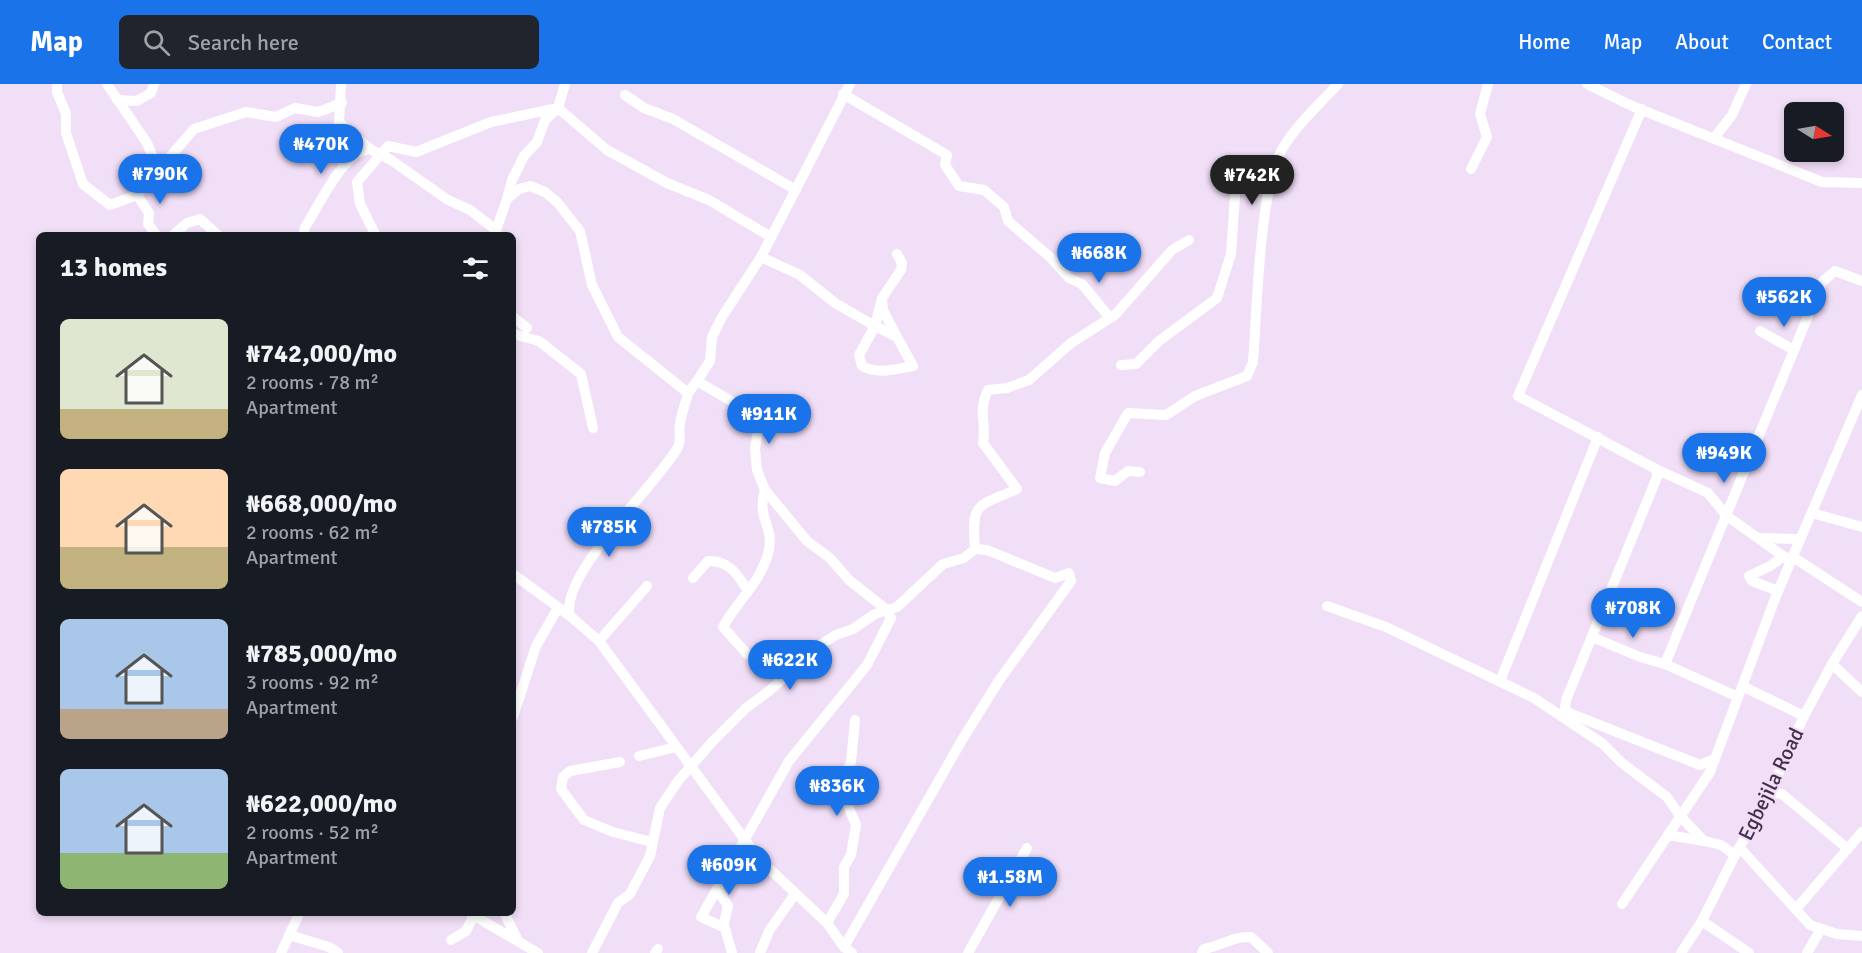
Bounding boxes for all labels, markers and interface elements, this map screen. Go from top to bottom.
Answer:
search box [119,15,539,69]
text: Map [30,25,83,59]
icon: search [140,26,173,59]
text: Search here [188,29,299,56]
text: Home [1518,29,1571,55]
text: Map [1604,29,1642,55]
text: About [1675,29,1729,55]
text: Contact [1762,29,1832,55]
north arrow [1784,102,1844,162]
map controls [1784,102,1844,162]
pin: ₦470K [279,124,363,175]
text: ₦470K [293,131,349,156]
pin: ₦790K [118,154,202,205]
pin: ₦742K [1210,155,1294,206]
text: ₦790K [132,161,188,186]
text: ₦742K [1224,162,1280,187]
pin: ₦668K [1057,233,1141,284]
text: ₦668K [1071,240,1127,265]
text: 13 homes [60,252,167,284]
icon: filters [459,252,492,285]
pin: ₦562K [1742,277,1826,328]
text: ₦562K [1756,284,1812,309]
text: ₦742,000/mo [246,338,397,370]
icon: home [108,343,180,415]
text: 2 rooms · 78 m² [246,370,379,395]
pin: ₦911K [727,394,811,445]
text: Apartment [246,395,338,420]
text: ₦911K [741,401,797,426]
pin: ₦949K [1682,433,1766,484]
text: ₦949K [1696,440,1752,465]
text: ₦668,000/mo [246,488,397,520]
icon: home [108,493,180,565]
pin: ₦785K [567,507,651,558]
text: ₦785K [581,514,637,539]
text: 2 rooms · 62 m² [246,520,379,545]
text: Apartment [246,545,338,570]
pin: ₦708K [1591,588,1675,639]
text: ₦708K [1605,595,1661,620]
text: ₦785,000/mo [246,638,397,670]
pin: ₦622K [748,640,832,691]
icon: home [108,643,180,715]
text: ₦622K [762,647,818,672]
text: 3 rooms · 92 m² [246,670,379,695]
text: Apartment [246,695,338,720]
street label: Egbejila Road [1733,723,1809,845]
pin: ₦836K [795,766,879,817]
text: ₦836K [809,773,865,798]
text: ₦622,000/mo [246,788,397,820]
icon: home [108,793,180,865]
text: 2 rooms · 52 m² [246,820,379,845]
text: Apartment [246,845,338,870]
pin: ₦609K [687,845,771,896]
text: ₦609K [701,852,757,877]
pin: ₦1.58M [961,857,1059,908]
text: ₦1.58M [977,864,1043,889]

